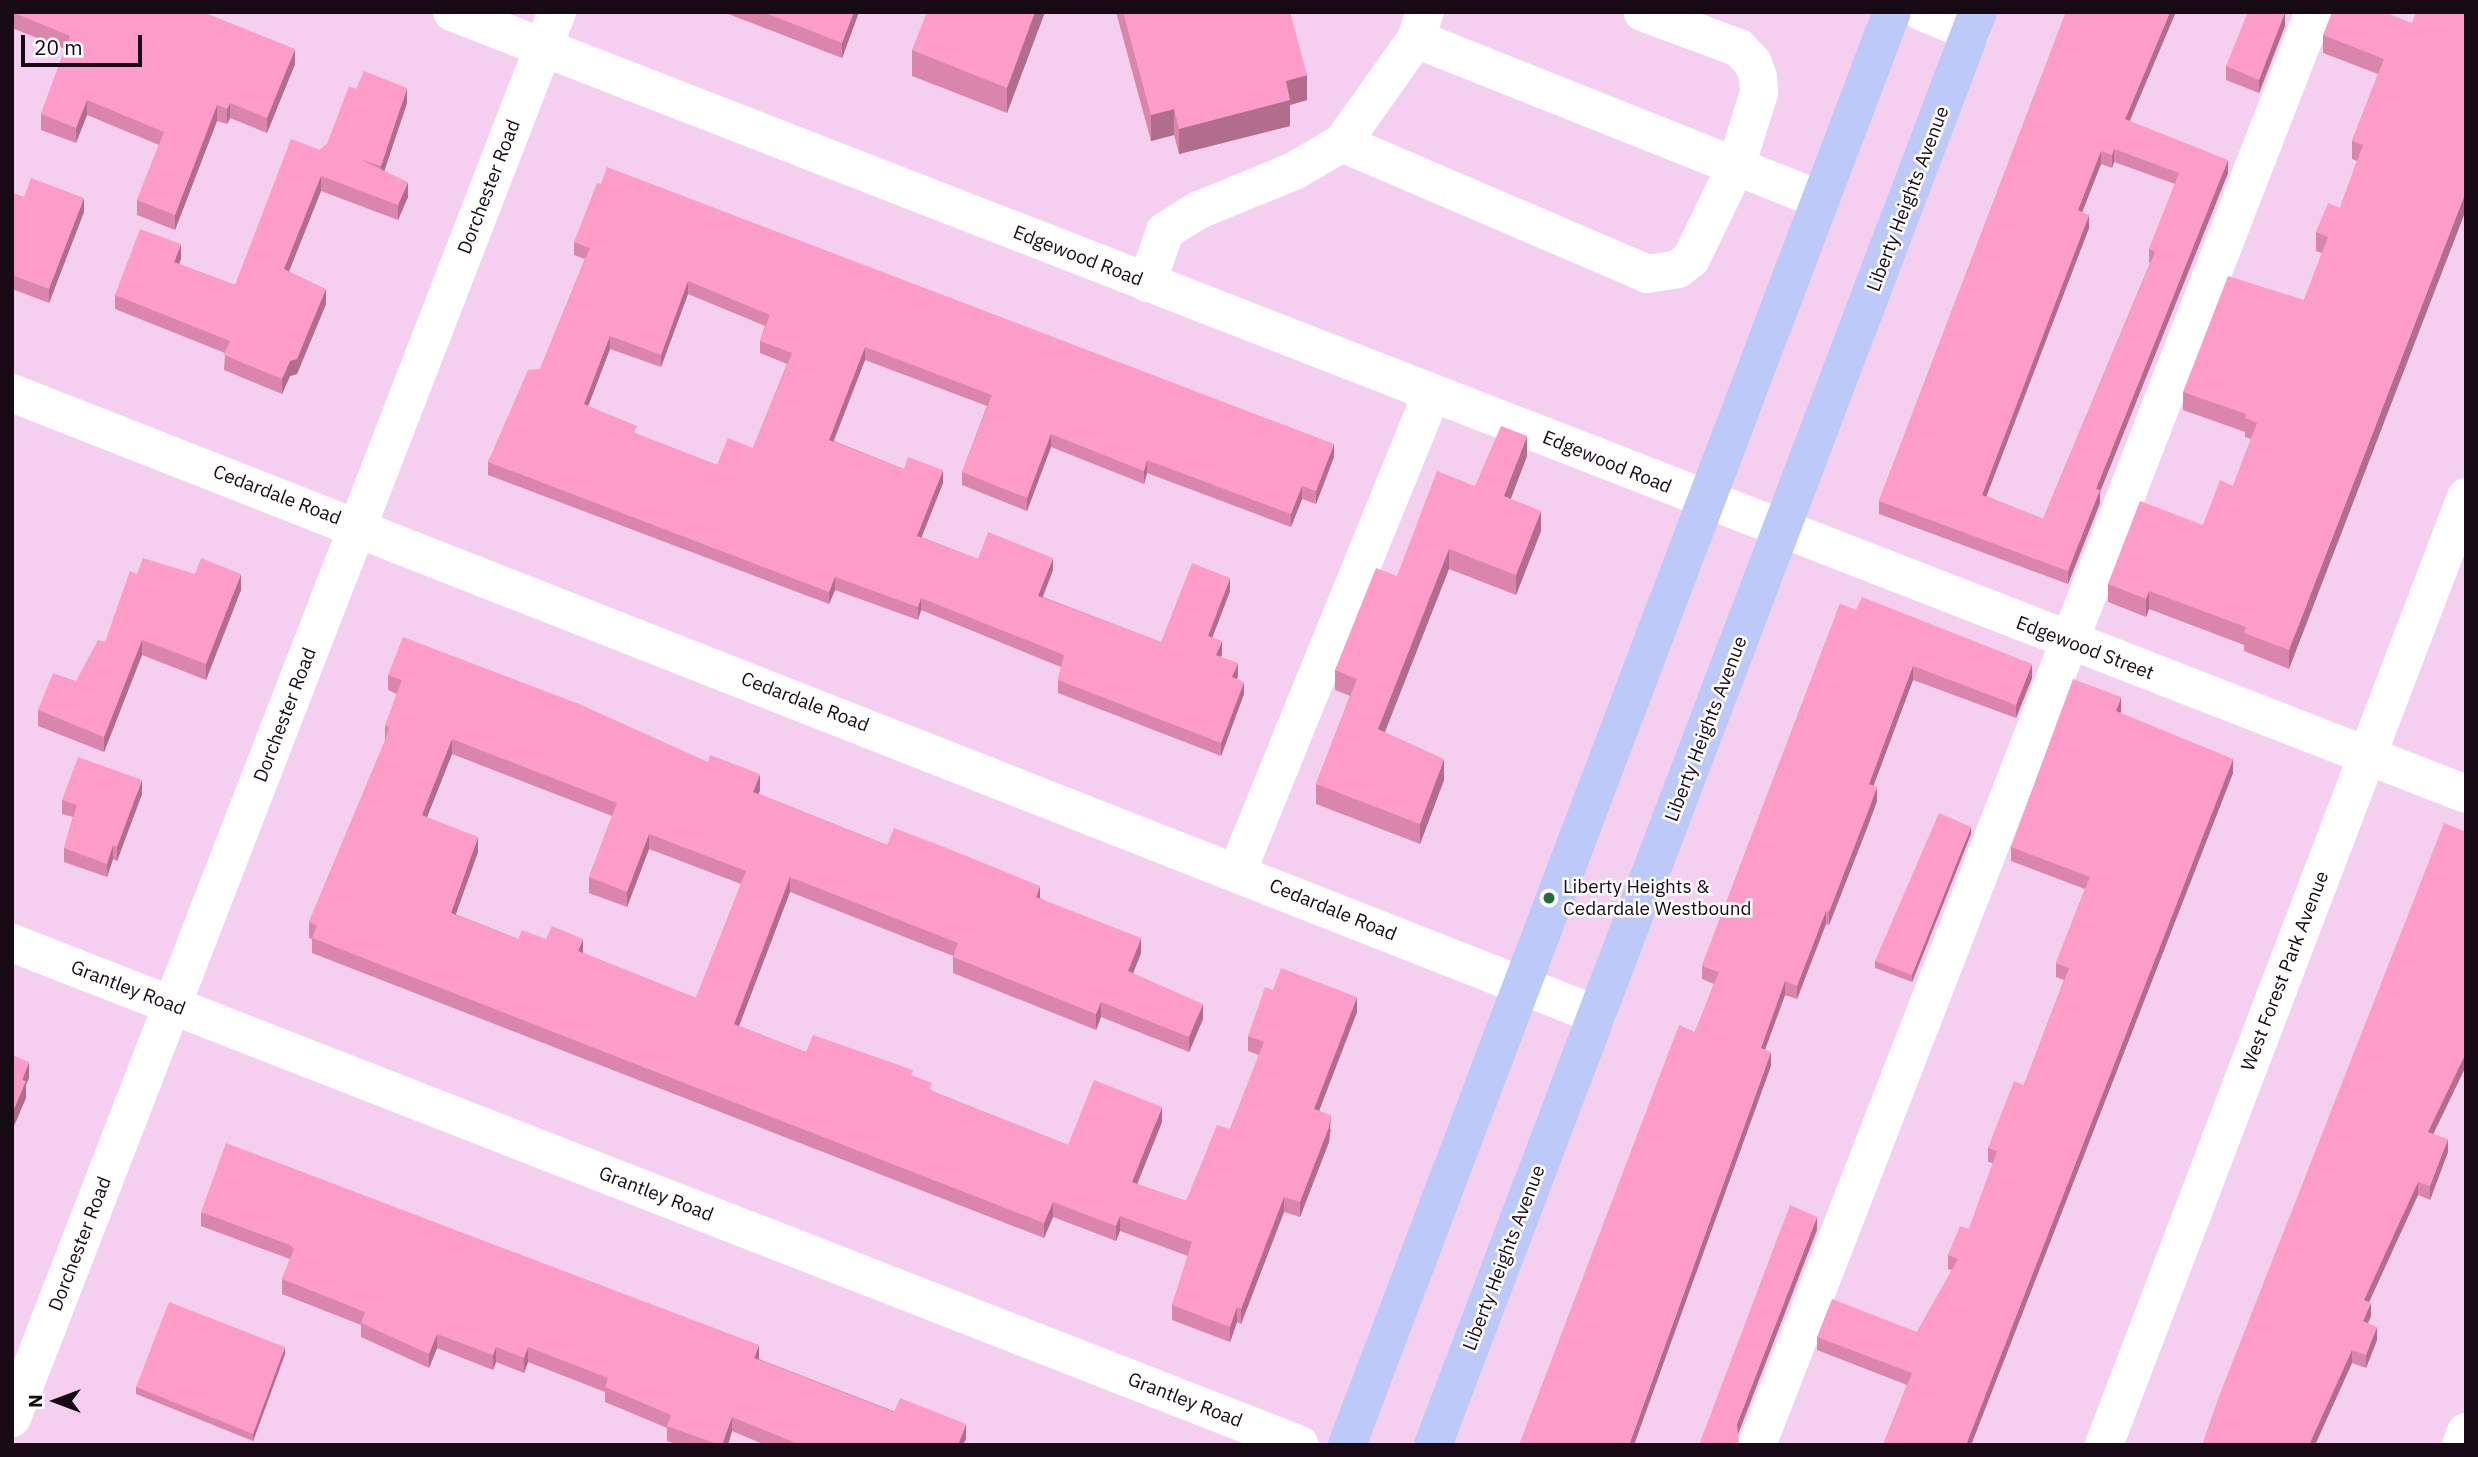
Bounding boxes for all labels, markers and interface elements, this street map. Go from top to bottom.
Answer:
scale bar [24,21,145,65]
text: 20 m [34,33,83,61]
street label: Liberty Heights Avenue [1862,103,1954,295]
street label: Dorchester Road [453,116,525,258]
street label: Edgewood Road [1010,221,1146,291]
street label: Edgewood Road [1539,426,1675,498]
street label: Cedardale Road [210,460,344,530]
street label: Edgewood Street [2013,611,2157,685]
street label: Liberty Heights Avenue [1660,633,1752,825]
street label: Dorchester Road [249,644,321,786]
street label: Cedardale Road [738,667,872,737]
street label: West Forest Park Avenue [2236,868,2334,1074]
street label: Cedardale Road [1266,874,1400,946]
place label: Liberty Heights & Cedardale Westbound [1563,876,1752,920]
marker: Liberty Heights & Cedardale Westbound [1541,890,1557,906]
street label: Grantley Road [67,956,189,1020]
street label: Grantley Road [595,1162,717,1226]
street label: Liberty Heights Avenue [1458,1162,1550,1354]
street label: Dorchester Road [44,1173,116,1315]
north arrow [21,1366,91,1436]
street label: Grantley Road [1124,1368,1246,1432]
text: N [23,1394,47,1408]

